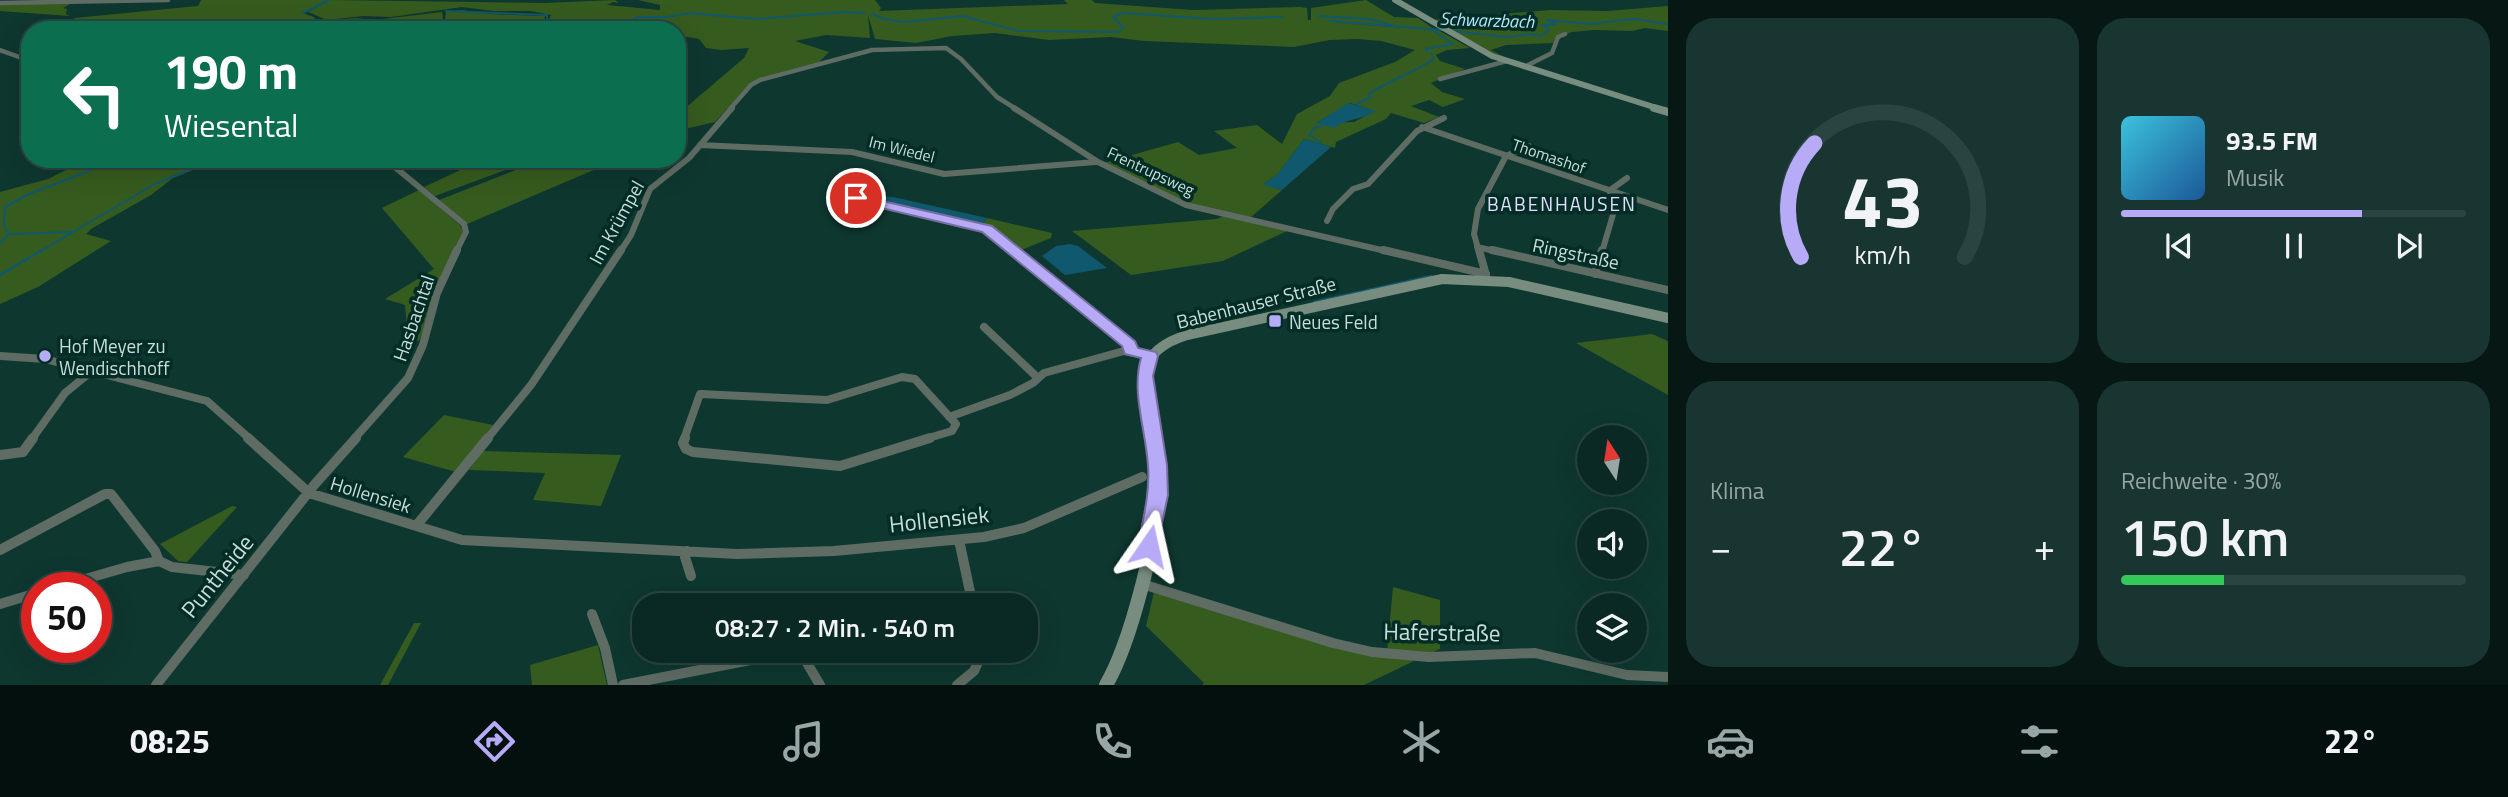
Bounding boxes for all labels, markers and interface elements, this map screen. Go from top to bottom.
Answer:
water label: Schwarzbach [1439,5,1536,35]
text: 190 m [164,33,298,108]
icon: left [49,49,140,140]
text: Wiesental [164,101,298,149]
text: 93.5 FM [2226,121,2318,160]
street label: Im Wiedel [867,129,937,169]
street label: Thomashof [1509,132,1590,180]
street label: Frentrupsweg [1103,140,1199,202]
text: 43 [1842,145,1923,255]
text: Musik [2226,160,2284,195]
pin [826,168,886,228]
street label: Im Krümpel [581,175,651,269]
icon: arrive [837,179,875,217]
district label: BABENHAUSEN [1487,189,1637,218]
icon: previous [2160,227,2198,265]
icon: pause [2275,227,2313,265]
icon: next [2390,227,2428,265]
street label: Ringstraße [1530,230,1622,276]
text: km/h [1854,236,1911,274]
street label: Babenhauser Straße [1173,268,1339,336]
street label: Hasbachtal [385,271,441,365]
place label: Neues Feld [1289,307,1378,336]
marker: Neues Feld [1267,313,1283,329]
place label: Hof Meyer zu Wendischhoff [59,331,170,382]
marker: Hof Meyer zu Wendischhoff [37,348,53,364]
north arrow [1577,425,1647,495]
map controls [1577,425,1647,663]
text: Reichweite · 30% [2121,463,2281,498]
street label: Hollensiek [327,468,415,520]
text: Klima [1710,473,1764,508]
street label: Hollensiek [887,496,991,542]
text: 150 km [2121,497,2289,576]
text: 22° [1839,507,1926,586]
position arrow [1112,509,1186,583]
button: sound [1577,509,1647,579]
text: − [1710,518,1731,576]
text: + [2034,518,2055,576]
street label: Puntheide [172,527,262,625]
speed limit sign: 50 [21,572,112,663]
button: layers [1577,593,1647,663]
text: 08:27 · 2 Min. · 540 m [715,608,955,647]
street label: Haferstraße [1383,613,1501,651]
text: 08:25 [130,717,210,765]
icon: directions [470,717,519,766]
icon: music [779,717,828,766]
icon: phone [1088,717,1137,766]
icon: climate [1397,717,1446,766]
icon: car [1706,717,1755,766]
icon: filters [2015,717,2064,766]
text: 22° [2324,717,2378,765]

